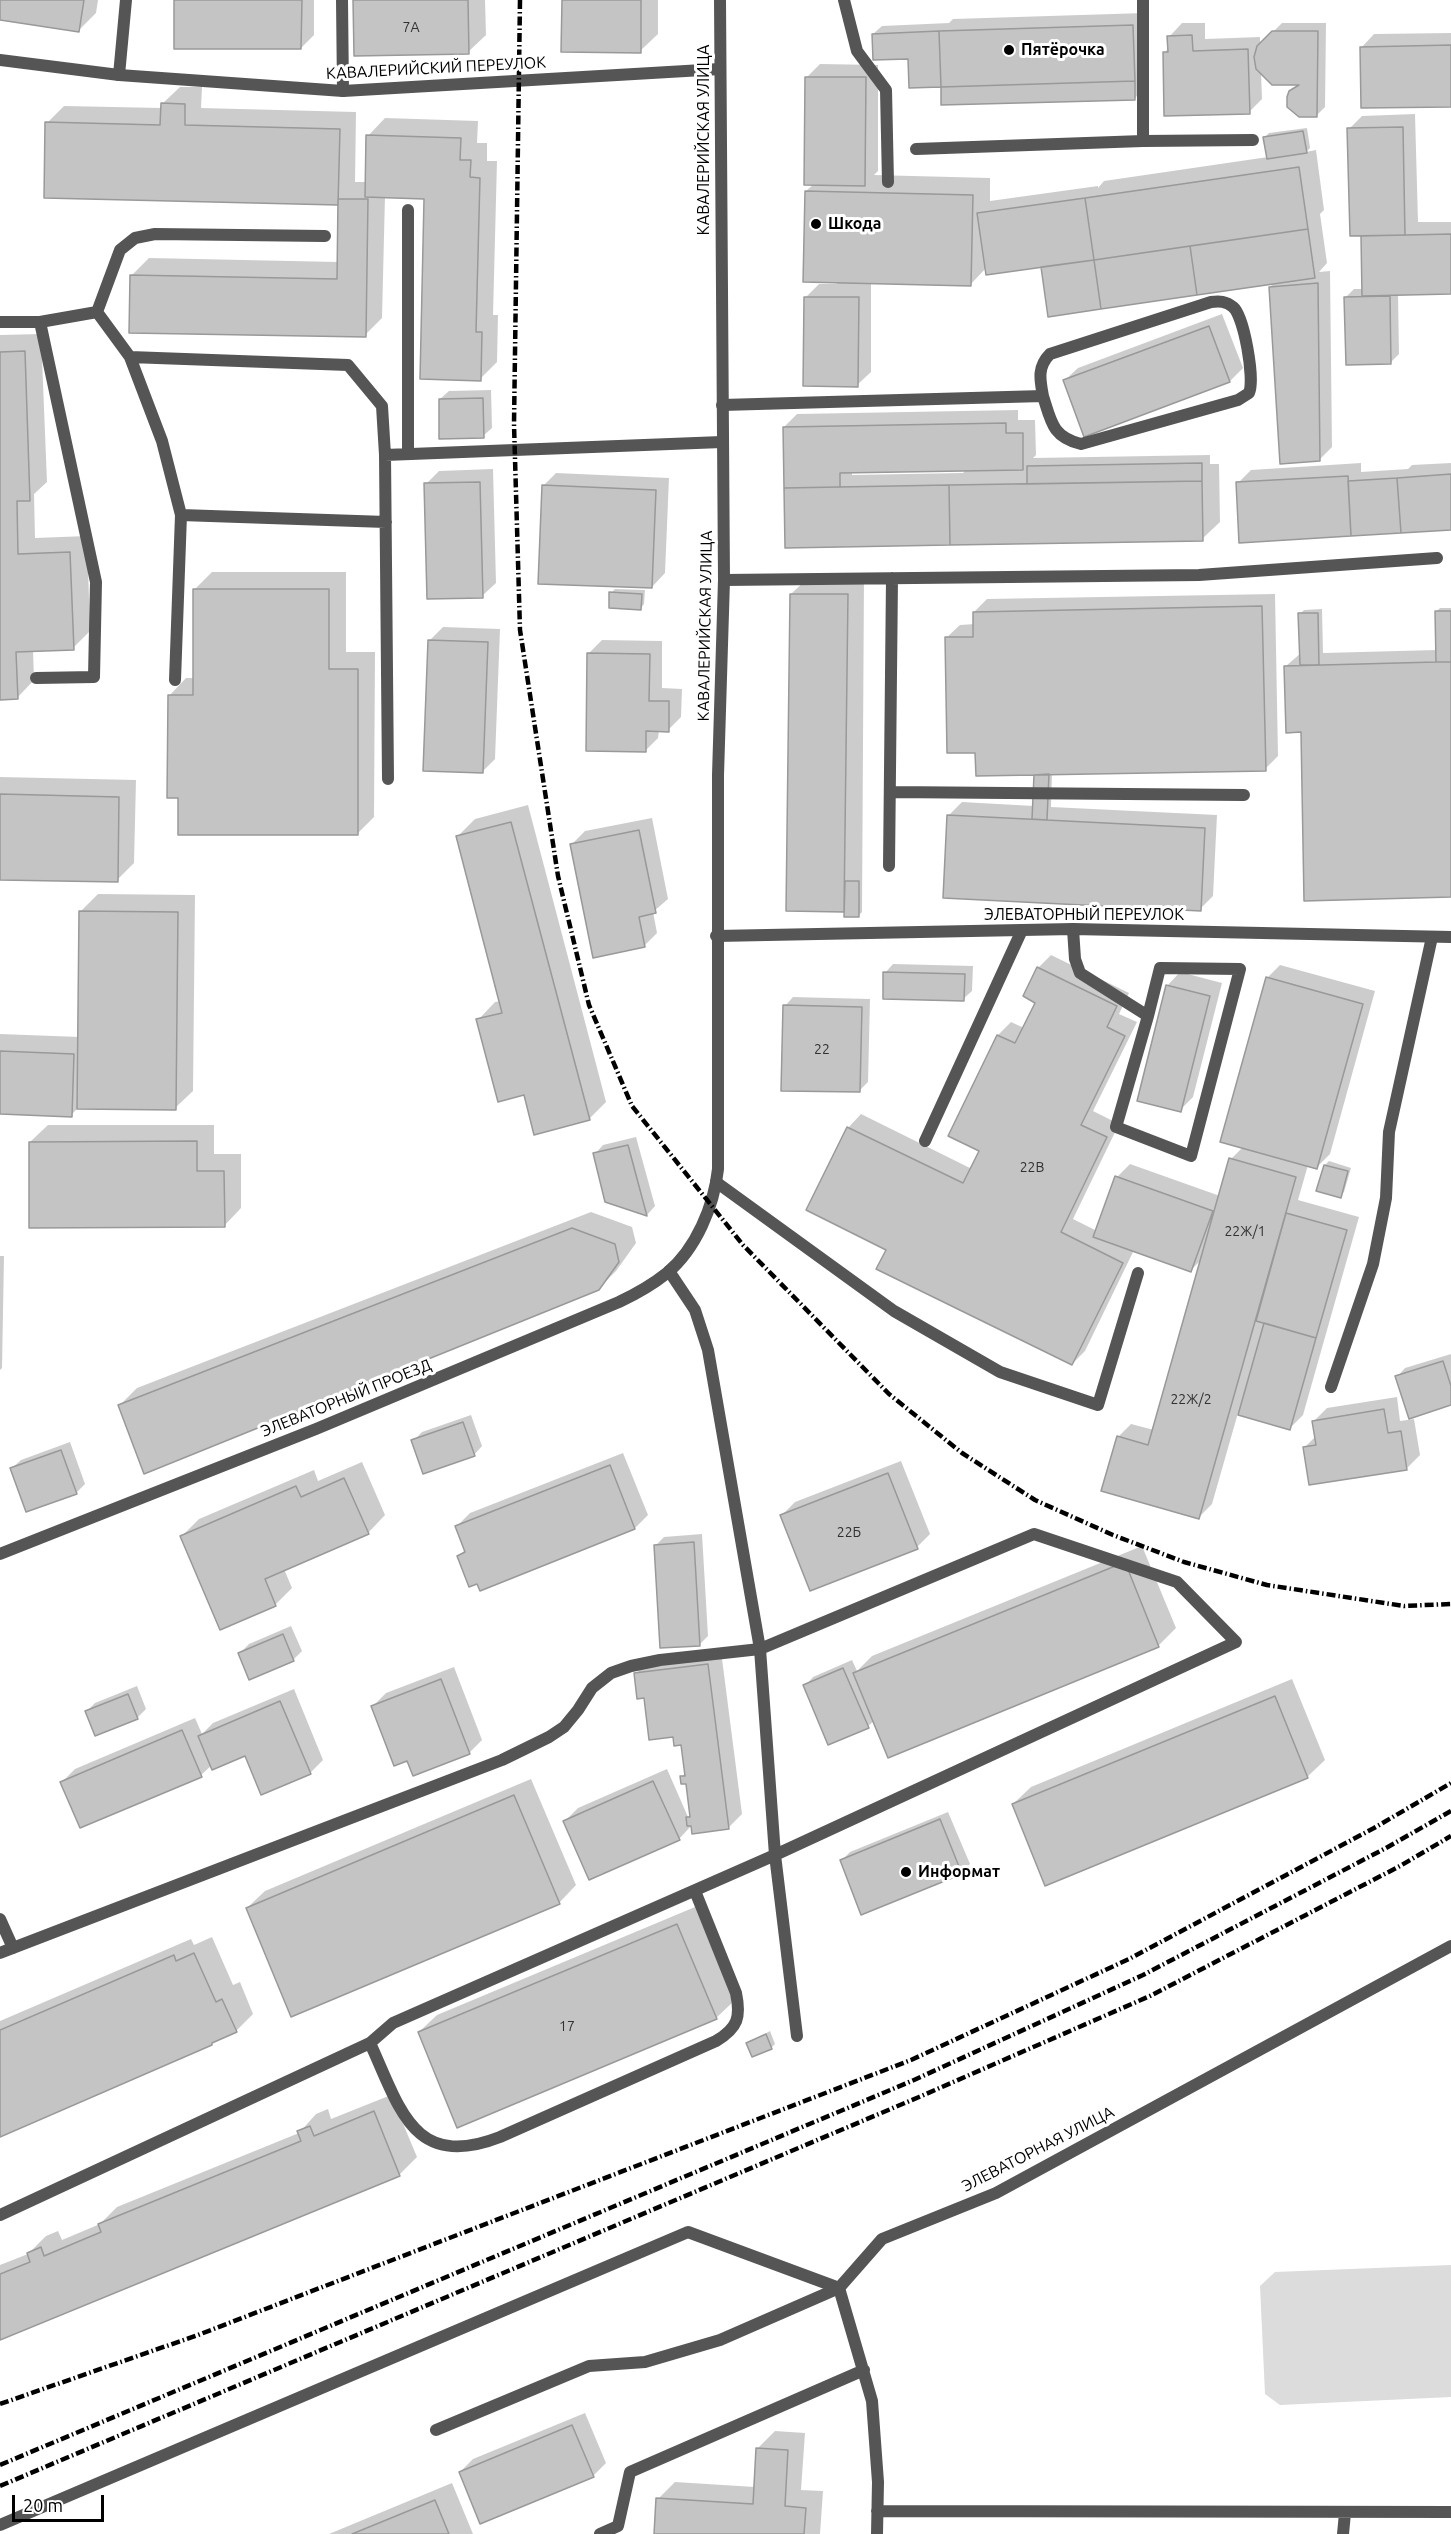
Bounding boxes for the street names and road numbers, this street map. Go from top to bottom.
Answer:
street label: КАВАЛЕРИЙСКАЯ УЛИЦА [694,45,714,235]
street label: КАВАЛЕРИЙСКИЙ ПЕРЕУЛОК [326,53,546,83]
street label: КАВАЛЕРИЙСКАЯ УЛИЦА [694,530,716,722]
street label: ЭЛЕВАТОРНЫЙ ПЕРЕУЛОК [984,905,1184,925]
street label: ЭЛЕВАТОРНЫЙ ПРОЕЗД [258,1355,434,1441]
street label: ЭЛЕВАТОРНАЯ УЛИЦА [959,2102,1117,2196]

